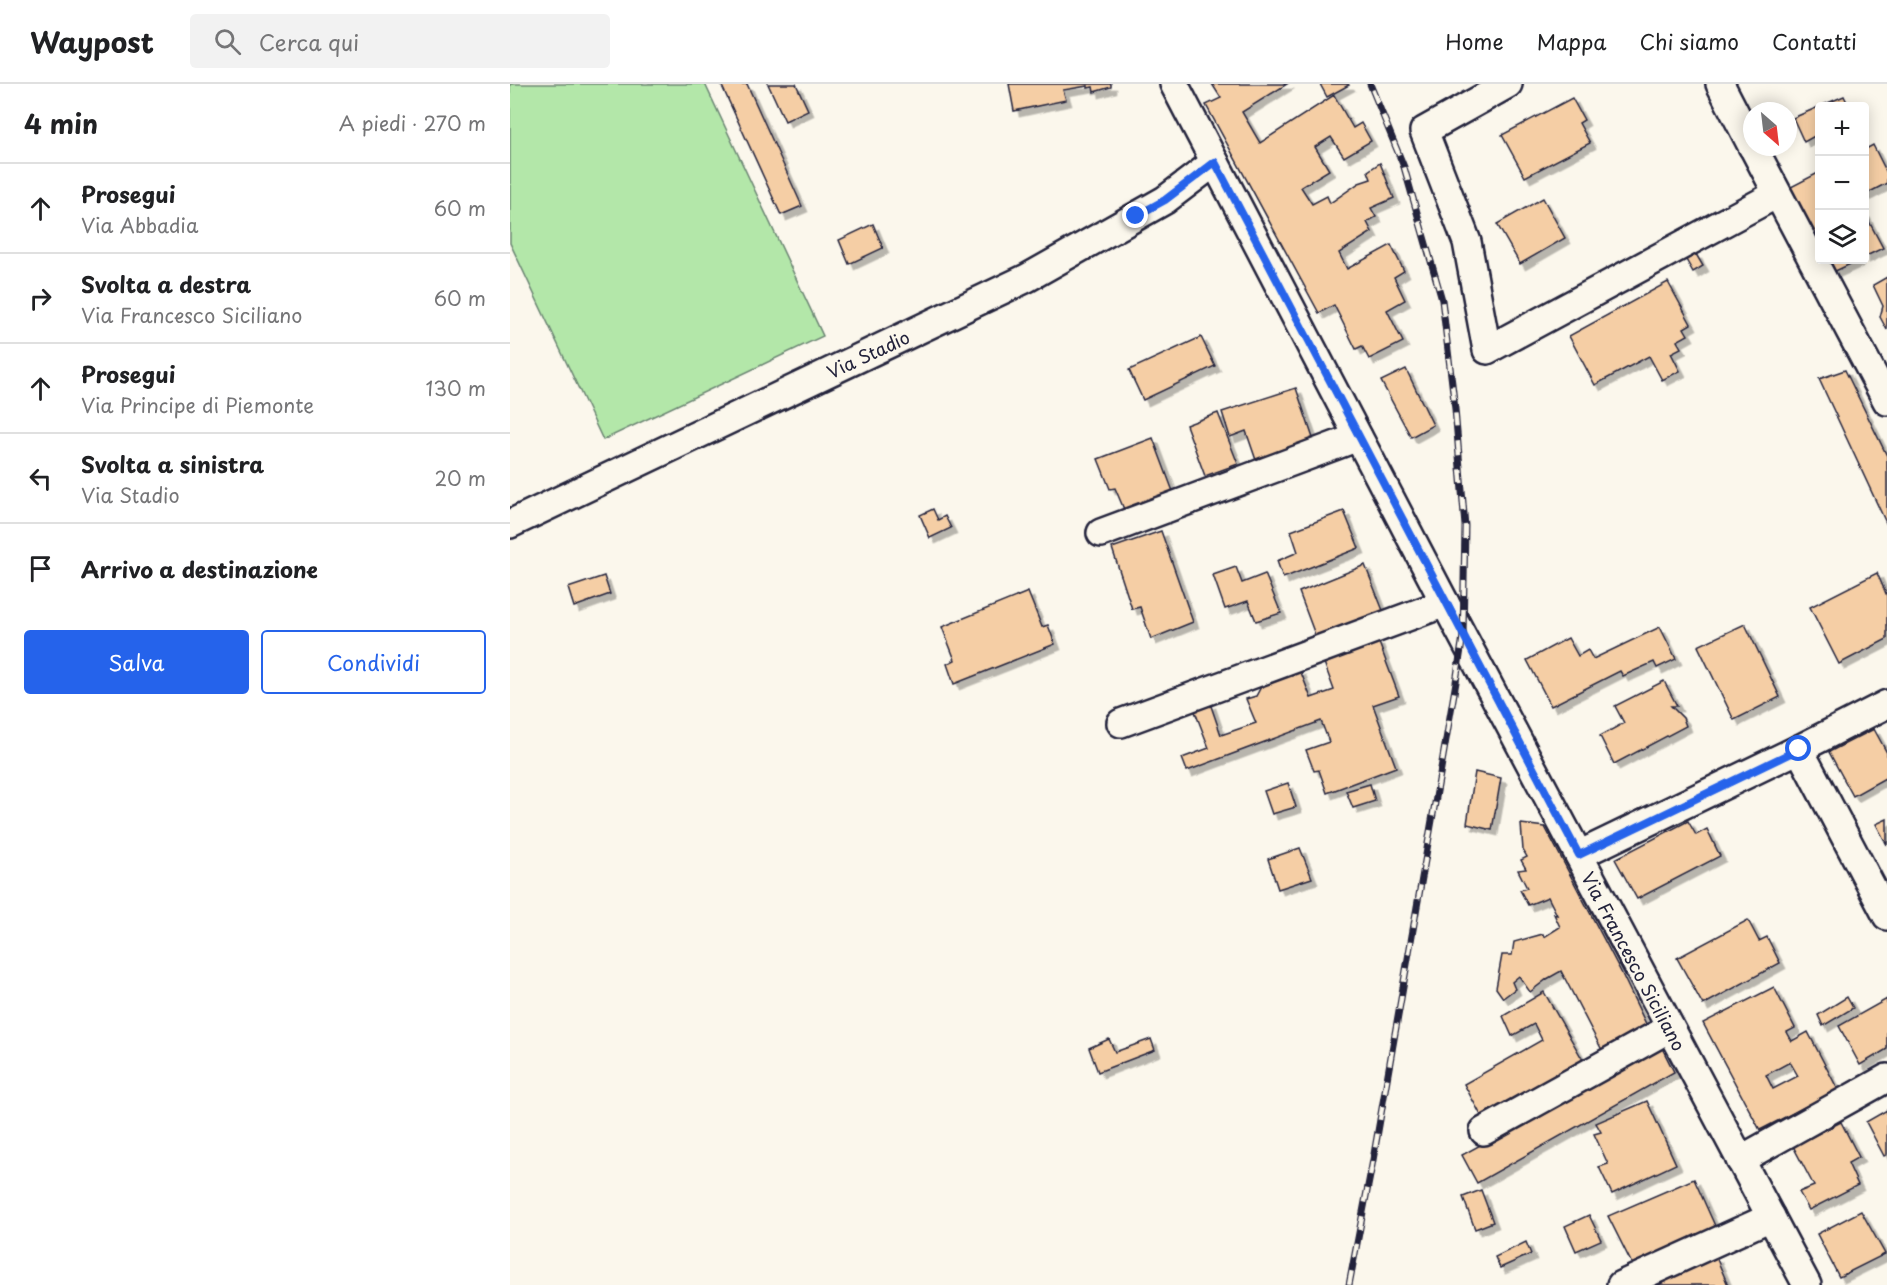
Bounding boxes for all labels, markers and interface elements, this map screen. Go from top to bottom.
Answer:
search box [190,14,610,68]
text: Waypost [30,20,154,63]
icon: search [211,25,244,58]
text: Cerca qui [259,25,359,58]
text: Home [1445,25,1504,57]
text: Mappa [1537,25,1607,57]
text: Chi siamo [1640,25,1739,57]
text: Contatti [1772,25,1857,57]
north arrow [1743,102,1797,156]
map controls [1815,102,1869,264]
button: + [1815,102,1869,156]
text: 4 min [24,104,98,143]
text: A piedi · 270 m [339,108,486,138]
button: − [1815,156,1869,210]
text: Prosegui [81,177,175,210]
icon: ahead [24,192,57,225]
text: 60 m [434,193,486,223]
route end [1122,202,1148,228]
text: Via Abbadia [81,210,198,240]
button: layers [1815,210,1869,264]
text: Svolta a destra [81,267,251,300]
icon: right [24,282,57,315]
text: 60 m [434,283,486,313]
text: Via Francesco Siciliano [81,300,302,330]
street label: Via Stadio [822,323,914,385]
text: Prosegui [81,357,175,390]
icon: ahead [24,372,57,405]
text: 130 m [426,373,486,403]
text: Via Principe di Piemonte [81,390,314,420]
text: Svolta a sinistra [81,447,264,480]
icon: left [24,462,57,495]
text: 20 m [434,463,486,493]
text: Via Stadio [81,480,180,510]
icon: arrive [24,552,57,585]
text: Arrivo a destinazione [81,552,318,585]
button: Salva [24,630,249,694]
button: Condividi [261,630,486,694]
route start [1785,735,1811,761]
street label: Via Francesco Siciliano [1575,867,1693,1055]

